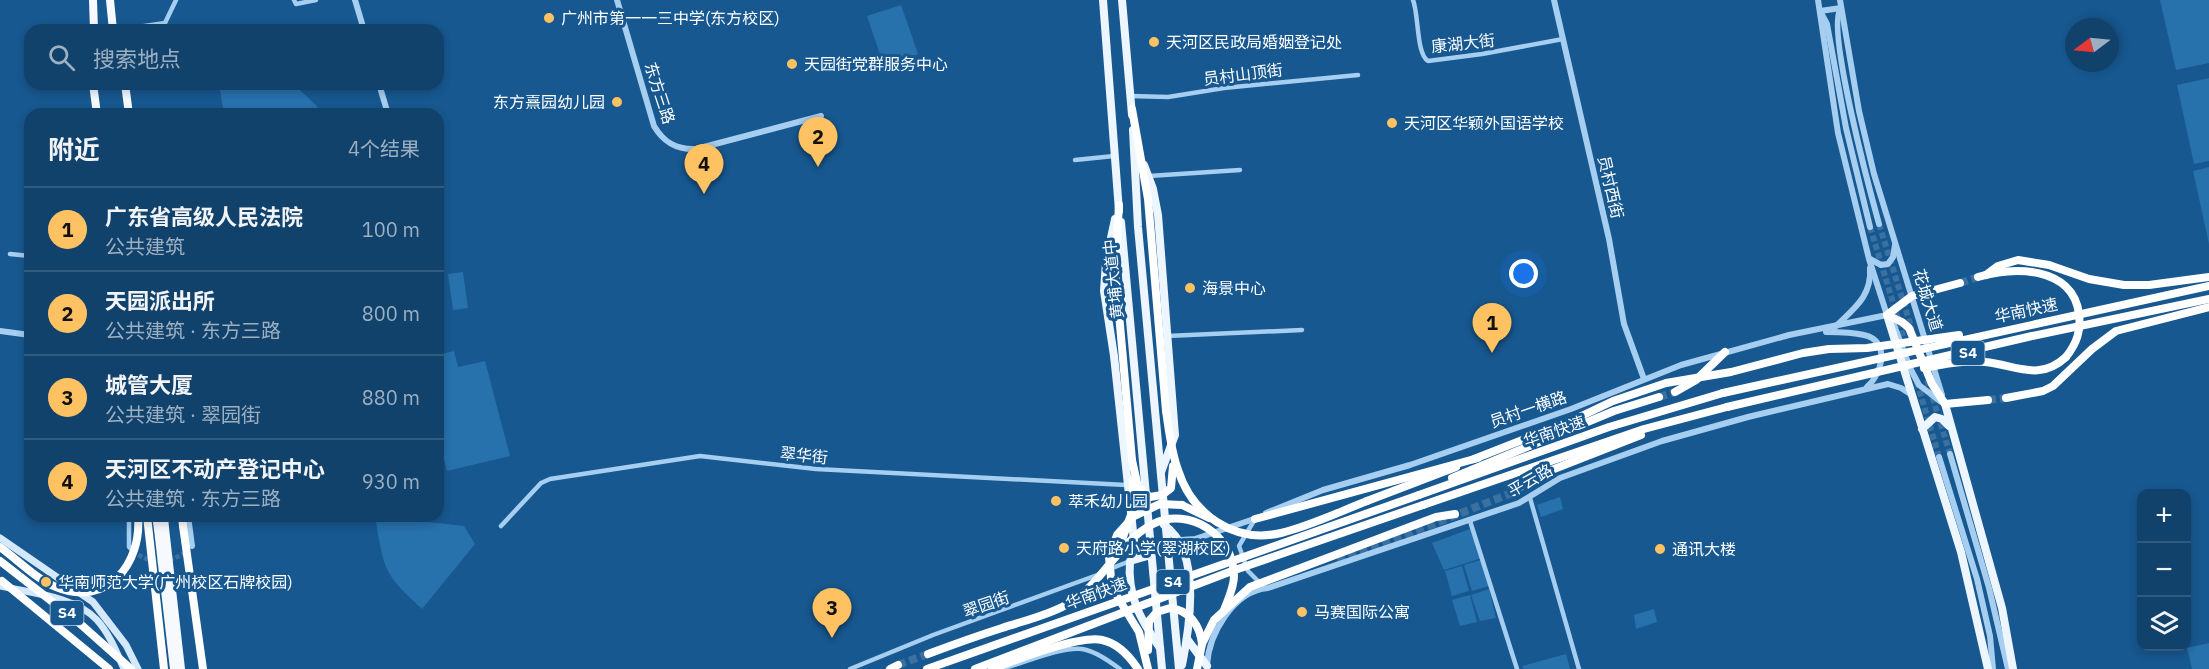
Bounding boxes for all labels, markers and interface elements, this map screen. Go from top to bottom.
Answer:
place label: 广州市第一一三中学(东方校区) [561,8,780,28]
marker: 广州市第一一三中学(东方校区) [542,11,556,25]
north arrow [2065,18,2119,72]
search box [24,24,444,90]
street label: 康湖大街 [1430,30,1496,56]
place label: 天河区民政局婚姻登记处 [1166,32,1342,52]
marker: 天河区民政局婚姻登记处 [1147,35,1161,49]
icon: search [45,41,78,74]
text: 搜索地点 [93,44,181,73]
place label: 天园街党群服务中心 [804,54,948,74]
marker: 天园街党群服务中心 [785,57,799,71]
street label: 东方三路 [641,59,679,127]
street label: 员村山顶街 [1202,59,1284,89]
place label: 东方熹园幼儿园 [493,92,605,112]
marker: 东方熹园幼儿园 [610,95,624,109]
place label: 天河区华颖外国语学校 [1404,113,1564,133]
marker: 天河区华颖外国语学校 [1385,116,1399,130]
pin: 2 [798,118,838,167]
text: 附近 [48,132,100,166]
text: 4个结果 [348,135,420,162]
pin: 4 [684,144,724,194]
street label: 员村西街 [1594,154,1628,220]
text: 广东省高级人民法院 [105,202,303,231]
text: 1 [62,216,74,243]
text: 100 m [362,216,420,243]
text: 公共建筑 [105,233,185,260]
street label: 黄埔大道中 [1099,238,1127,320]
your location [1509,259,1538,288]
street label: 花城大道 [1909,266,1947,334]
place label: 海景中心 [1202,278,1266,298]
marker: 海景中心 [1183,281,1197,295]
text: 天园派出所 [105,286,215,315]
street label: 华南快速 [1993,294,2059,326]
text: 2 [62,300,74,327]
text: 800 m [362,300,420,327]
pin: 1 [1472,304,1512,353]
text: 公共建筑 · 东方三路 [105,317,281,344]
road number: S4 [1952,341,1984,365]
text: 城管大厦 [105,370,193,399]
text: 3 [62,384,74,411]
text: 880 m [362,384,420,411]
street label: 员村一横路 [1487,387,1569,431]
text: 公共建筑 · 翠园街 [105,401,261,428]
street label: 华南快速 [1520,411,1588,451]
street label: 翠华街 [779,443,829,467]
text: 天河区不动产登记中心 [105,454,325,483]
street label: 平云路 [1504,460,1556,500]
text: 4 [62,468,74,495]
text: 930 m [362,468,420,495]
text: 公共建筑 · 东方三路 [105,485,281,512]
map controls [2137,489,2191,651]
button: + [2137,489,2191,543]
place label: 萃禾幼儿园 [1068,491,1148,511]
marker: 萃禾幼儿园 [1049,494,1063,508]
place label: 天府路小学(翠湖校区) [1076,538,1231,558]
place label: 通讯大楼 [1672,539,1736,559]
marker: 天府路小学(翠湖校区) [1057,541,1071,555]
marker: 通讯大楼 [1653,542,1667,556]
button: − [2137,543,2191,597]
road number: S4 [1156,570,1190,594]
place label: 华南师范大学(广州校区石牌校园) [58,572,293,592]
street label: 华南快速 [1063,573,1129,613]
marker: 华南师范大学(广州校区石牌校园) [39,575,53,589]
street label: 翠园街 [960,587,1012,621]
pin: 3 [812,588,852,638]
button: layers [2137,597,2191,651]
road number: S4 [50,601,84,625]
place label: 马赛国际公寓 [1314,602,1410,622]
marker: 马赛国际公寓 [1295,605,1309,619]

